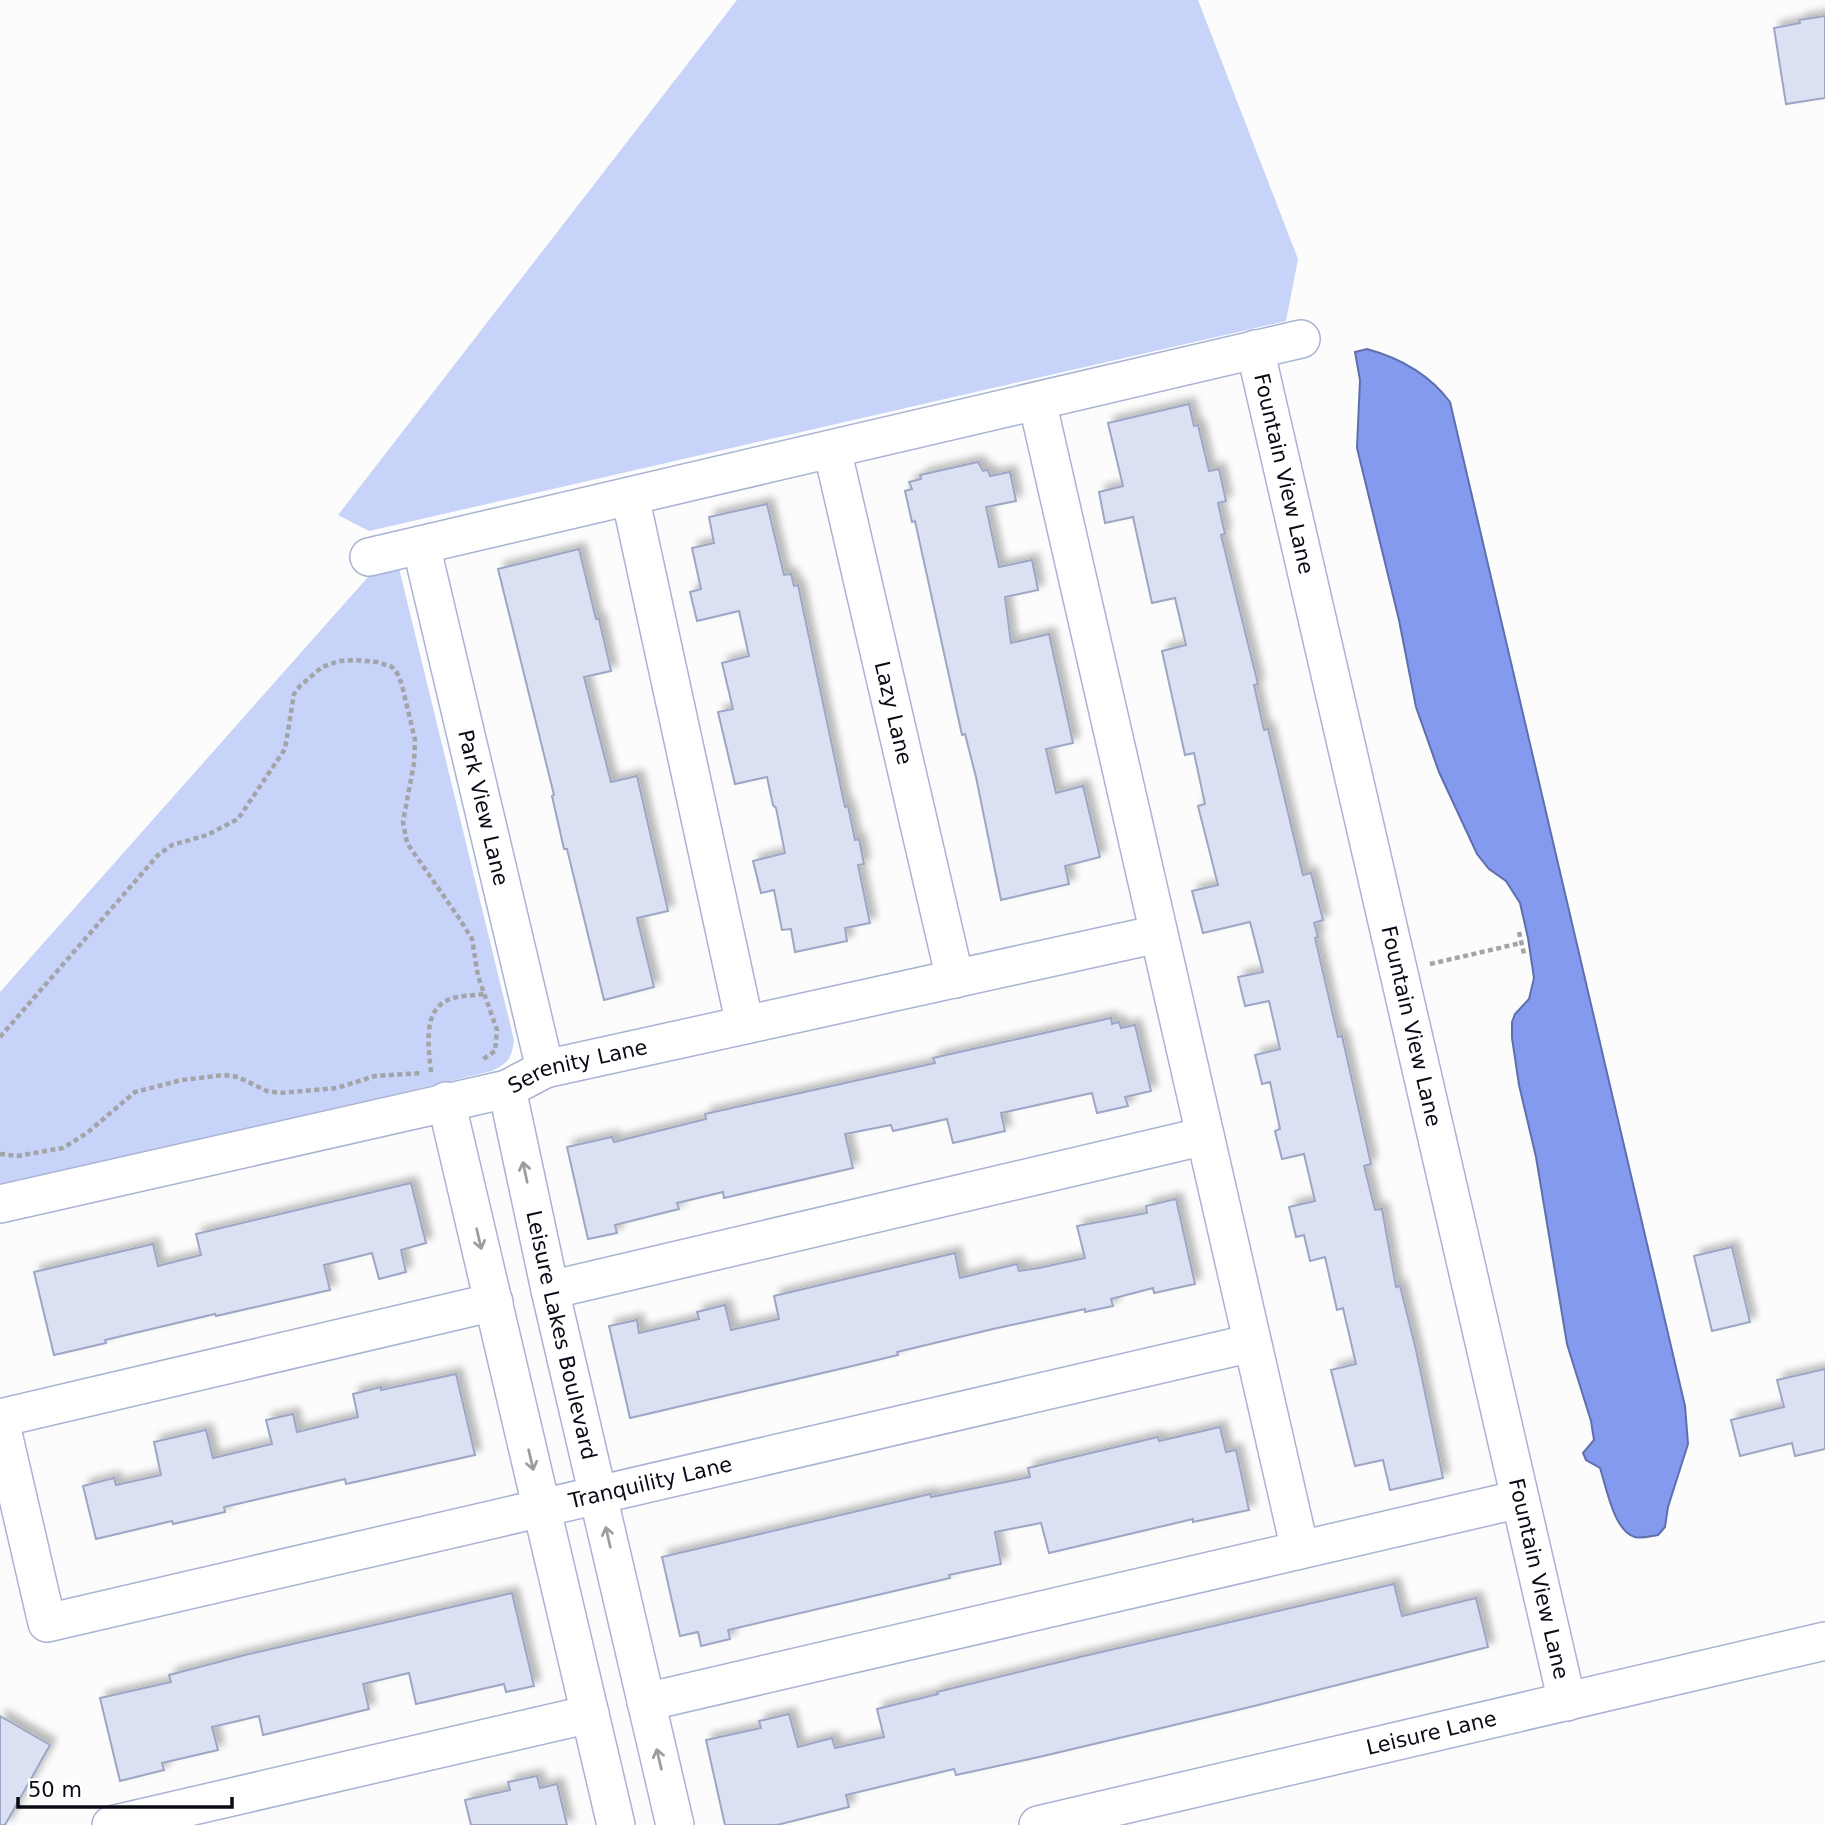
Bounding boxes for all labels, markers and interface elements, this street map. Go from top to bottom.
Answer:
street label: Fountain View Lane [1249,371,1319,576]
street label: Lazy Lane [870,659,917,767]
street label: Park View Lane [453,727,513,888]
street label: Fountain View Lane [1376,924,1446,1129]
street label: Serenity Lane [504,1035,650,1098]
one-way arrow [518,1161,531,1184]
street label: Leisure Lakes Boulevard [521,1208,601,1462]
one-way arrow [473,1227,486,1250]
one-way arrow [525,1449,538,1471]
street label: Tranquility Lane [566,1452,735,1514]
street label: Fountain View Lane [1504,1476,1573,1681]
one-way arrow [600,1526,614,1549]
street label: Leisure Lane [1364,1706,1499,1760]
one-way arrow [652,1748,665,1770]
scale bar [18,1766,231,1810]
text: 50 m [28,1778,82,1802]

